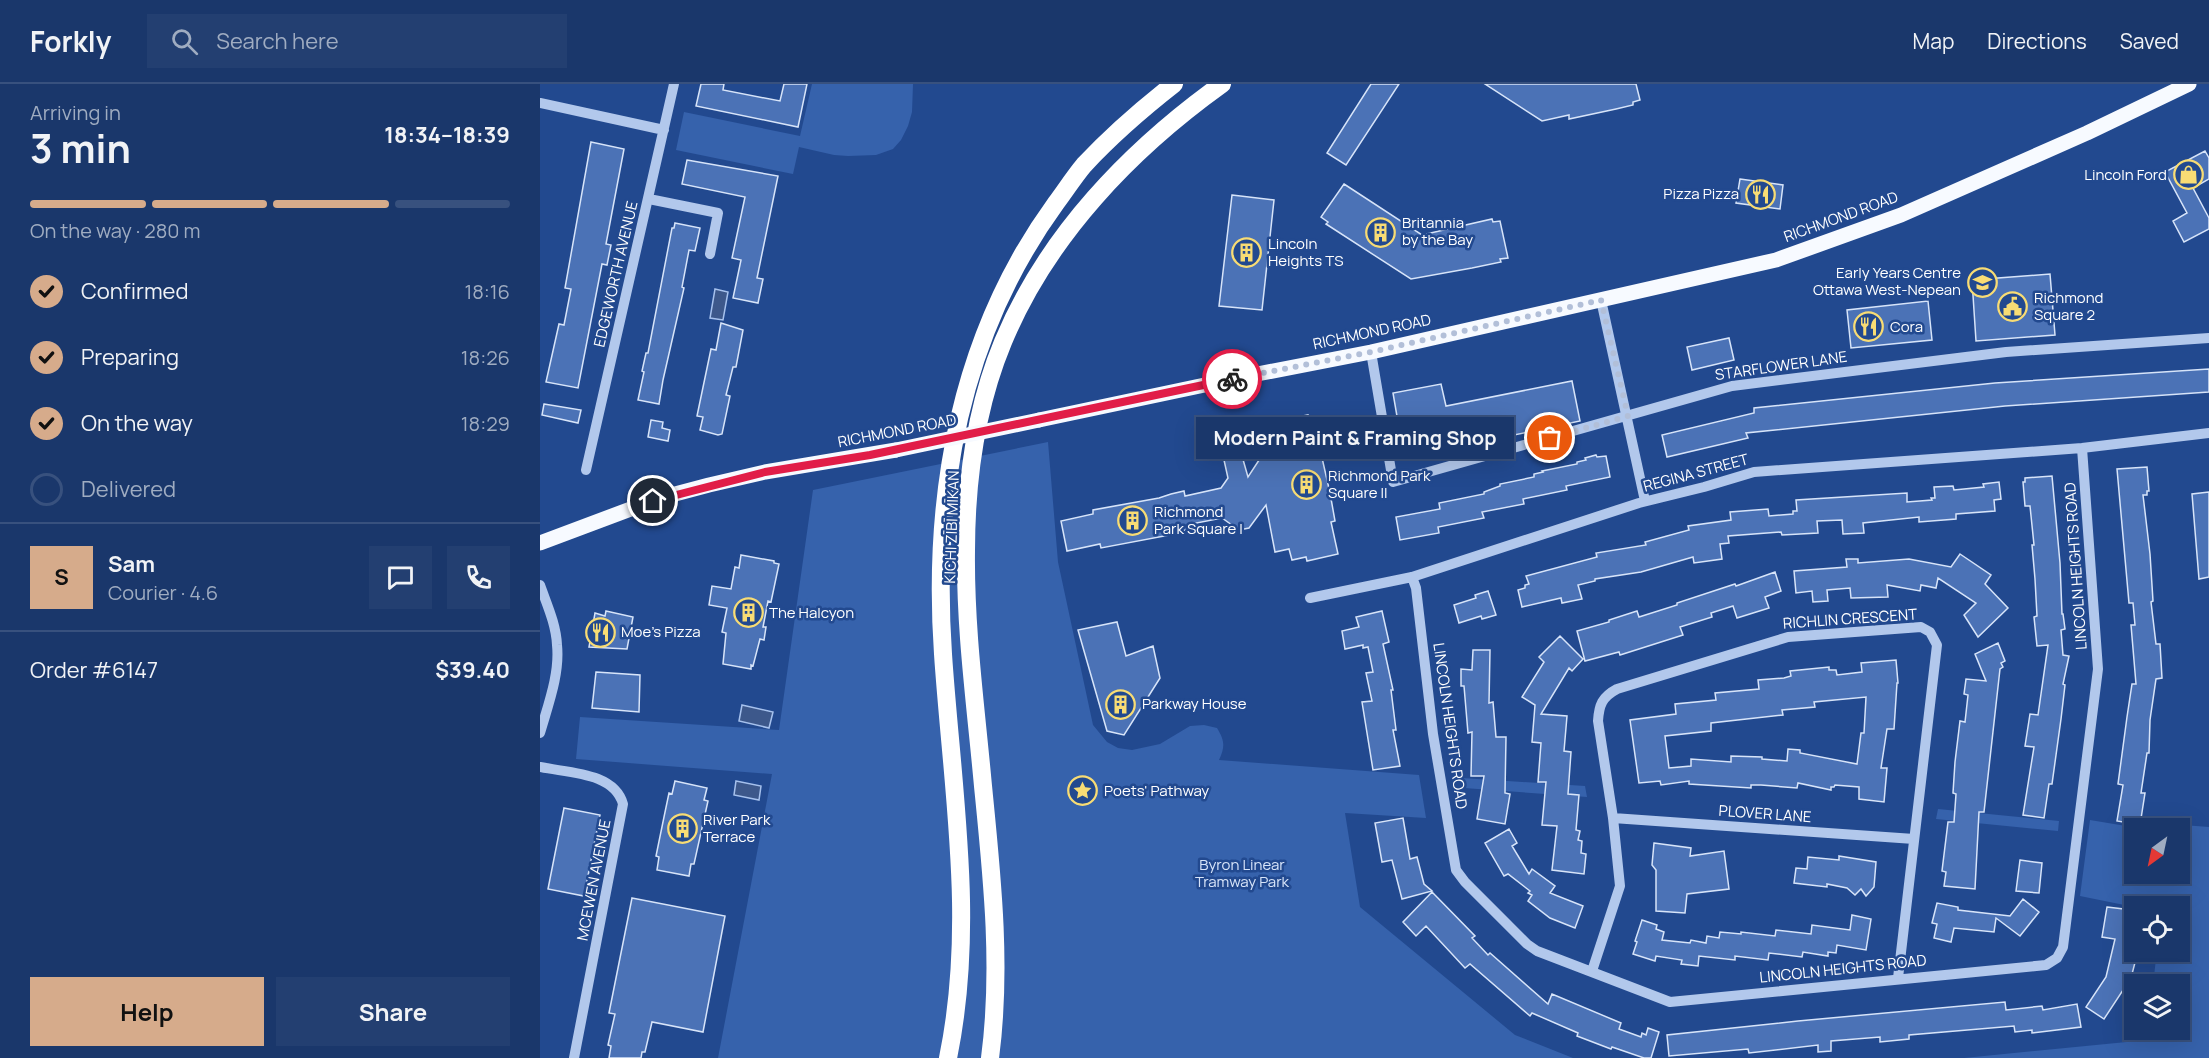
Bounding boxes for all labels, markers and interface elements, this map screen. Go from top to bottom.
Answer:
search box [147,14,567,68]
text: Forkly [30,22,111,60]
icon: search [168,25,201,58]
text: Search here [216,26,339,56]
text: Map [1913,27,1954,55]
text: Directions [1987,27,2087,55]
text: Saved [2120,27,2179,55]
text: Arriving in [30,99,121,126]
text: 18:34–18:39 [384,120,510,150]
text: 3 min [30,121,131,175]
shop icon: Lincoln Ford [2172,159,2204,191]
place label: Lincoln Ford [2084,164,2167,185]
restaurant icon: Pizza Pizza [1744,178,1776,210]
place label: Pizza Pizza [1663,183,1739,204]
street label: RICHMOND ROAD [1781,186,1901,247]
street label: EDGEWORTH AVENUE [588,199,643,349]
place label: Britannia by the Bay [1402,212,1473,250]
building icon: Britannia by the Bay [1365,216,1397,248]
text: On the way · 280 m [30,217,200,244]
place label: Lincoln Heights TS [1268,233,1343,271]
building icon: Lincoln Heights TS [1231,237,1263,269]
place label: Early Years Centre Ottawa West-Nepean [1813,262,1961,300]
school or university icon: Early Years Centre Ottawa West-Nepean [1966,266,1998,298]
icon: check [30,275,63,308]
text: Confirmed [81,276,189,306]
text: 18:16 [464,278,510,305]
place label: Richmond Square 2 [2034,287,2103,325]
public building icon: Richmond Square 2 [1997,291,2029,323]
street label: RICHMOND ROAD [1311,309,1433,354]
restaurant icon: Cora [1853,311,1885,343]
place label: Cora [1890,316,1923,337]
icon: check [30,341,63,374]
text: Preparing [81,342,179,372]
text: 18:26 [461,344,510,371]
street label: STARFLOWER LANE [1714,346,1848,385]
courier [1202,349,1262,409]
icon: bike [1216,363,1249,396]
icon: check [30,407,63,440]
text: On the way [81,408,193,438]
street label: RICHMOND ROAD [836,409,958,452]
text: 18:29 [461,410,510,437]
pin [1524,412,1575,463]
callout: Modern Paint & Framing Shop [1196,417,1514,459]
icon: bag [1533,421,1566,454]
text: Modern Paint & Framing Shop [1214,424,1496,451]
street label: REGINA STREET [1641,448,1751,497]
place label: Richmond Park Square II [1328,465,1431,503]
building icon: Richmond Park Square II [1291,469,1323,501]
street label: KICHI ZĪBĪ MĪKAN [939,470,964,584]
text: Delivered [81,474,176,504]
pin [627,475,678,526]
street label: LINCOLN HEIGHTS ROAD [2059,482,2092,651]
icon: home [636,484,669,517]
place label: Richmond Park Square I [1154,501,1243,539]
building icon: Richmond Park Square I [1117,505,1149,537]
button: chat [369,546,432,609]
button: phone [447,546,510,609]
text: Sam [108,549,155,579]
text: S [54,562,69,592]
text: Courier · 4.6 [108,579,218,606]
building icon: The Halcyon [732,597,764,629]
place label: The Halcyon [769,602,854,623]
street label: RICHLIN CRESCENT [1782,603,1918,634]
restaurant icon: Moe's Pizza [584,616,616,648]
place label: Moe's Pizza [621,621,701,642]
street label: LINCOLN HEIGHTS ROAD [1428,641,1473,811]
text: Order #6147 [30,655,158,685]
text: $39.40 [435,655,510,685]
building icon: Parkway House [1105,688,1137,720]
place label: Parkway House [1142,693,1247,714]
place icon: Poets' Pathway [1067,775,1099,807]
place label: Poets' Pathway [1104,780,1209,801]
street label: PLOVER LANE [1718,800,1812,827]
place label: River Park Terrace [703,809,771,847]
building icon: River Park Terrace [666,813,698,845]
street label: MCEWEN AVENUE [571,817,616,942]
north arrow [2124,818,2190,884]
map controls [2124,818,2190,1040]
park label: Byron Linear Tramway Park [1195,854,1290,892]
button: locate [2124,896,2190,962]
street label: LINCOLN HEIGHTS ROAD [1758,949,1928,988]
button: layers [2124,974,2190,1040]
button: Help [30,977,264,1046]
button: Share [276,977,510,1046]

